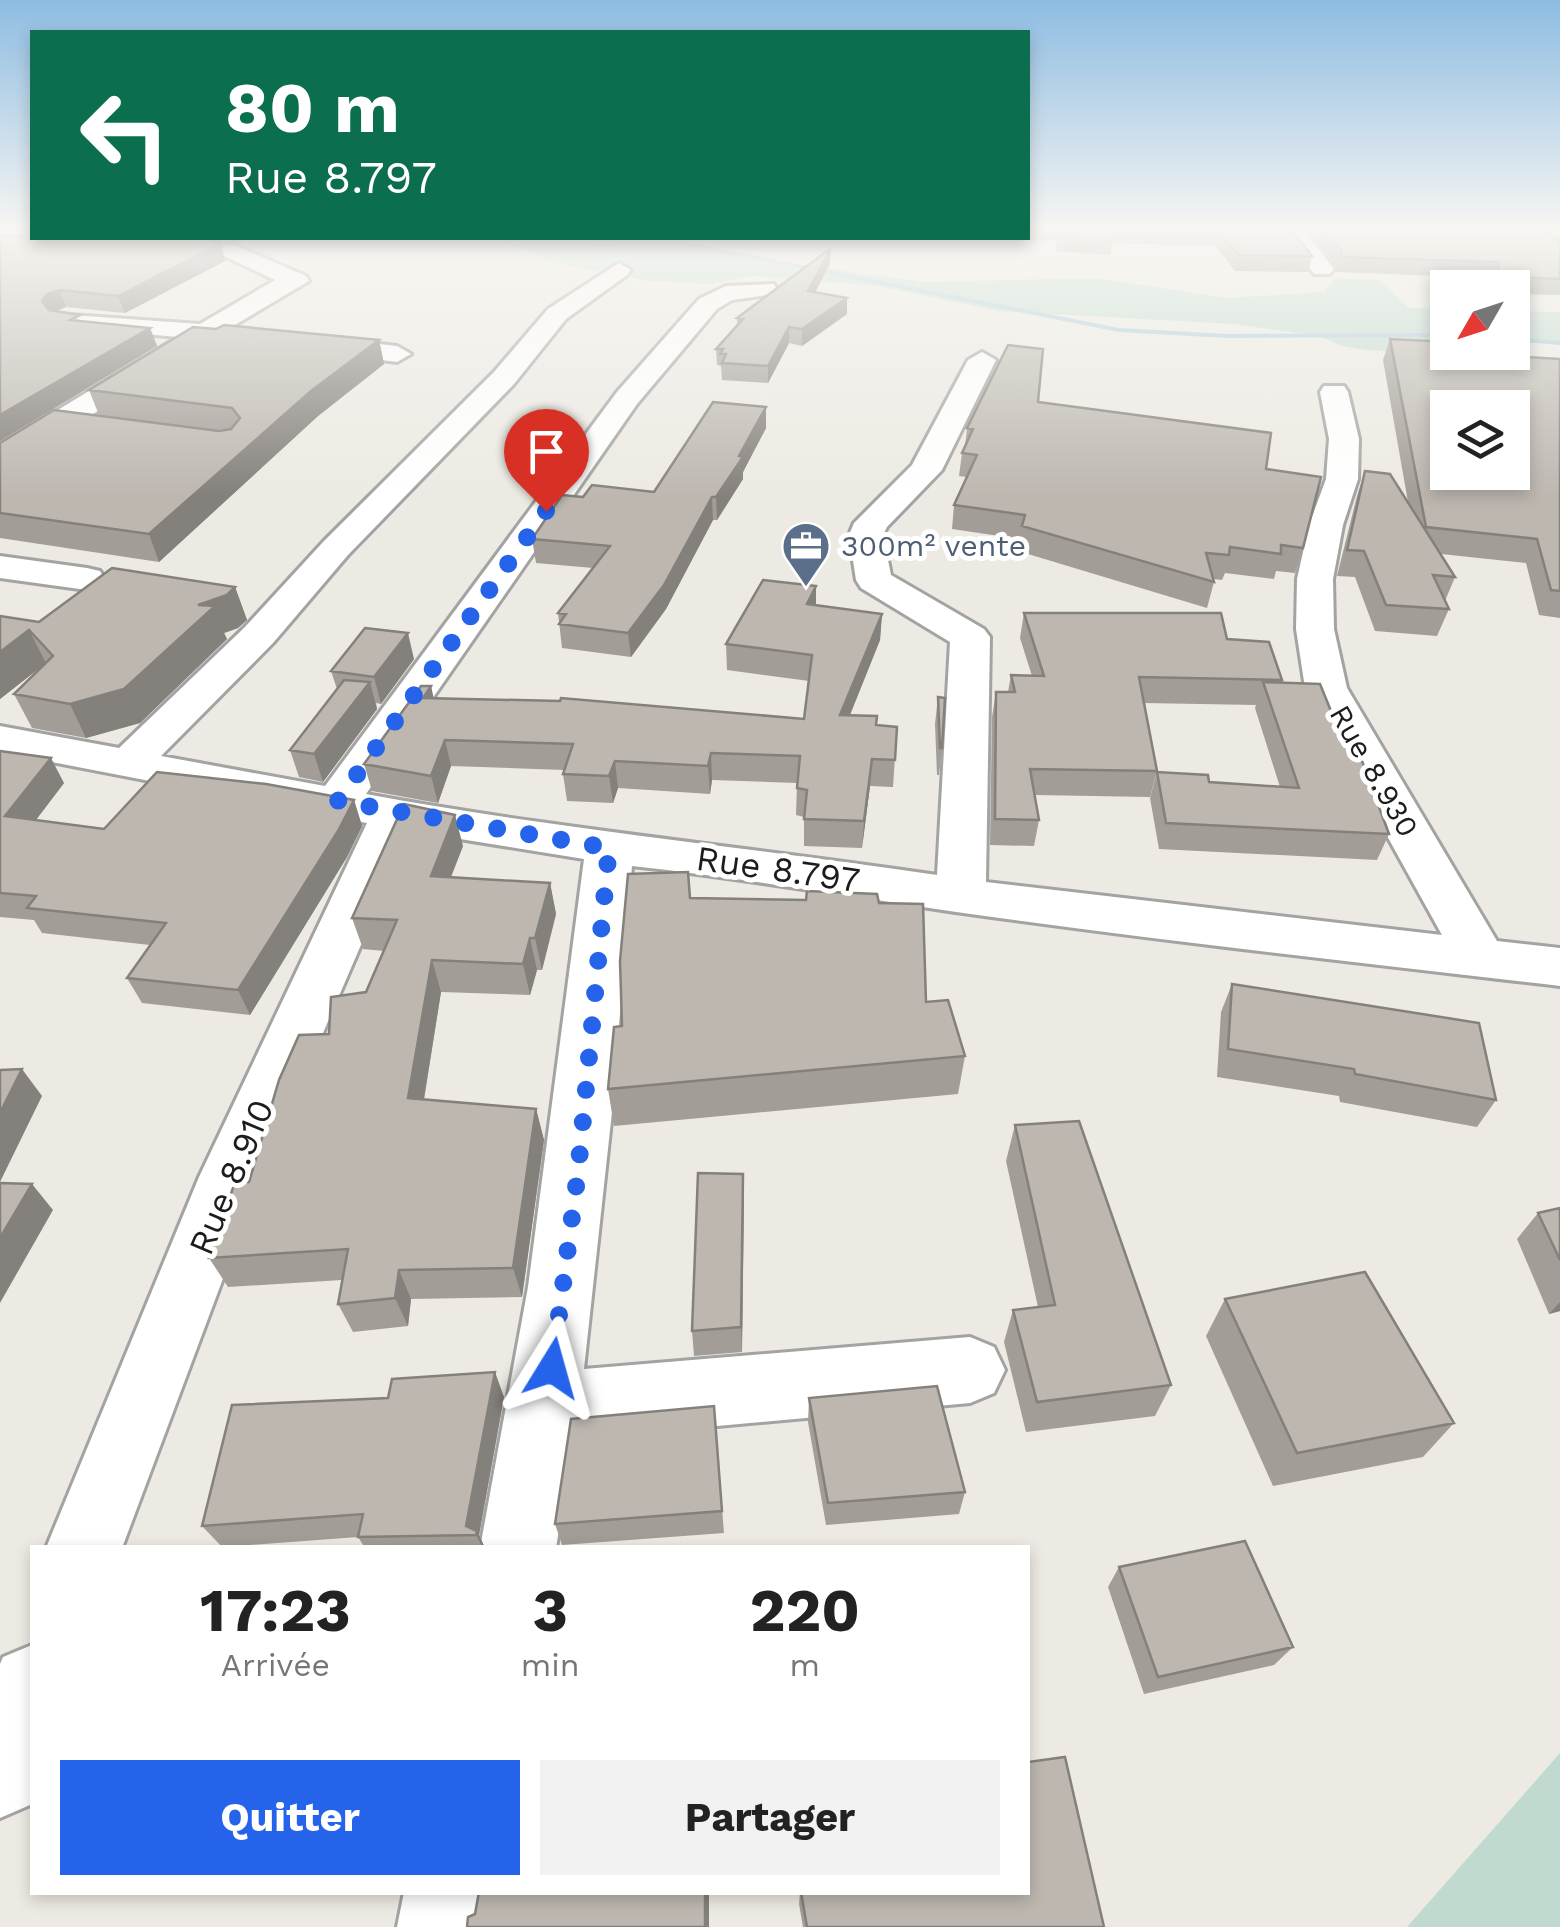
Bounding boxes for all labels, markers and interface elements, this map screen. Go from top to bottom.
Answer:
text: 80 m [225,67,400,149]
icon: left [60,70,190,200]
text: Rue 8.797 [225,151,437,204]
north arrow [1430,270,1530,370]
map controls [1430,270,1530,490]
button: layers [1430,390,1530,490]
pin [504,409,589,512]
icon: arrive [519,424,574,479]
office icon: 300m² vente [780,520,832,588]
place label: 300m² vente [841,528,1026,563]
street label: Rue 8.930 [1323,699,1426,843]
street label: Rue 8.797 [694,837,862,901]
street label: Rue 8.910 [180,1093,282,1261]
position arrow [500,1316,604,1420]
text: 17:23 [200,1575,351,1646]
text: 3 [532,1575,568,1646]
text: 220 [750,1575,860,1646]
text: Arrivée [221,1646,330,1684]
text: min [521,1646,580,1684]
text: m [790,1646,820,1684]
button: Quitter [60,1760,520,1875]
button: Partager [540,1760,1000,1875]

